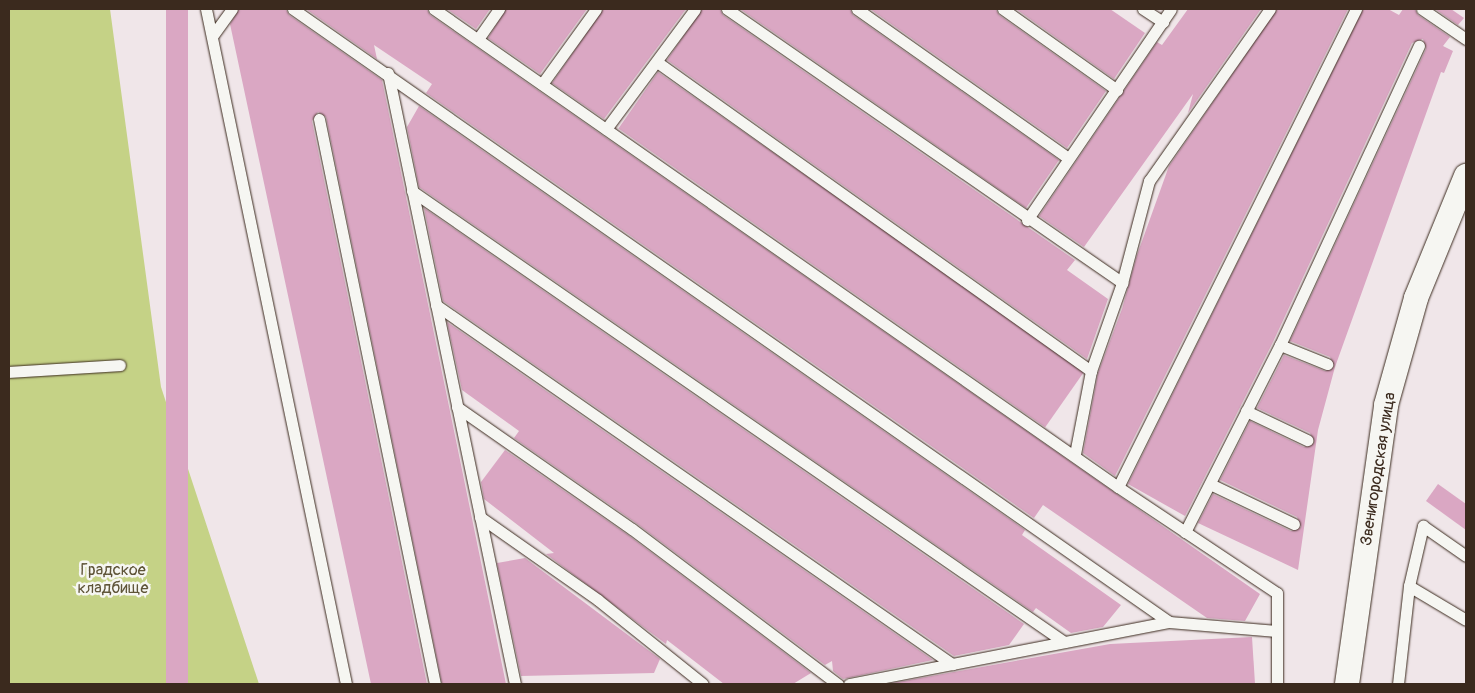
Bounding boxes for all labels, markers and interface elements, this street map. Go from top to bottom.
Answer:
street label: Звенигородская улица [1356,391,1400,547]
park label: Градское кладбище [78,560,148,598]

